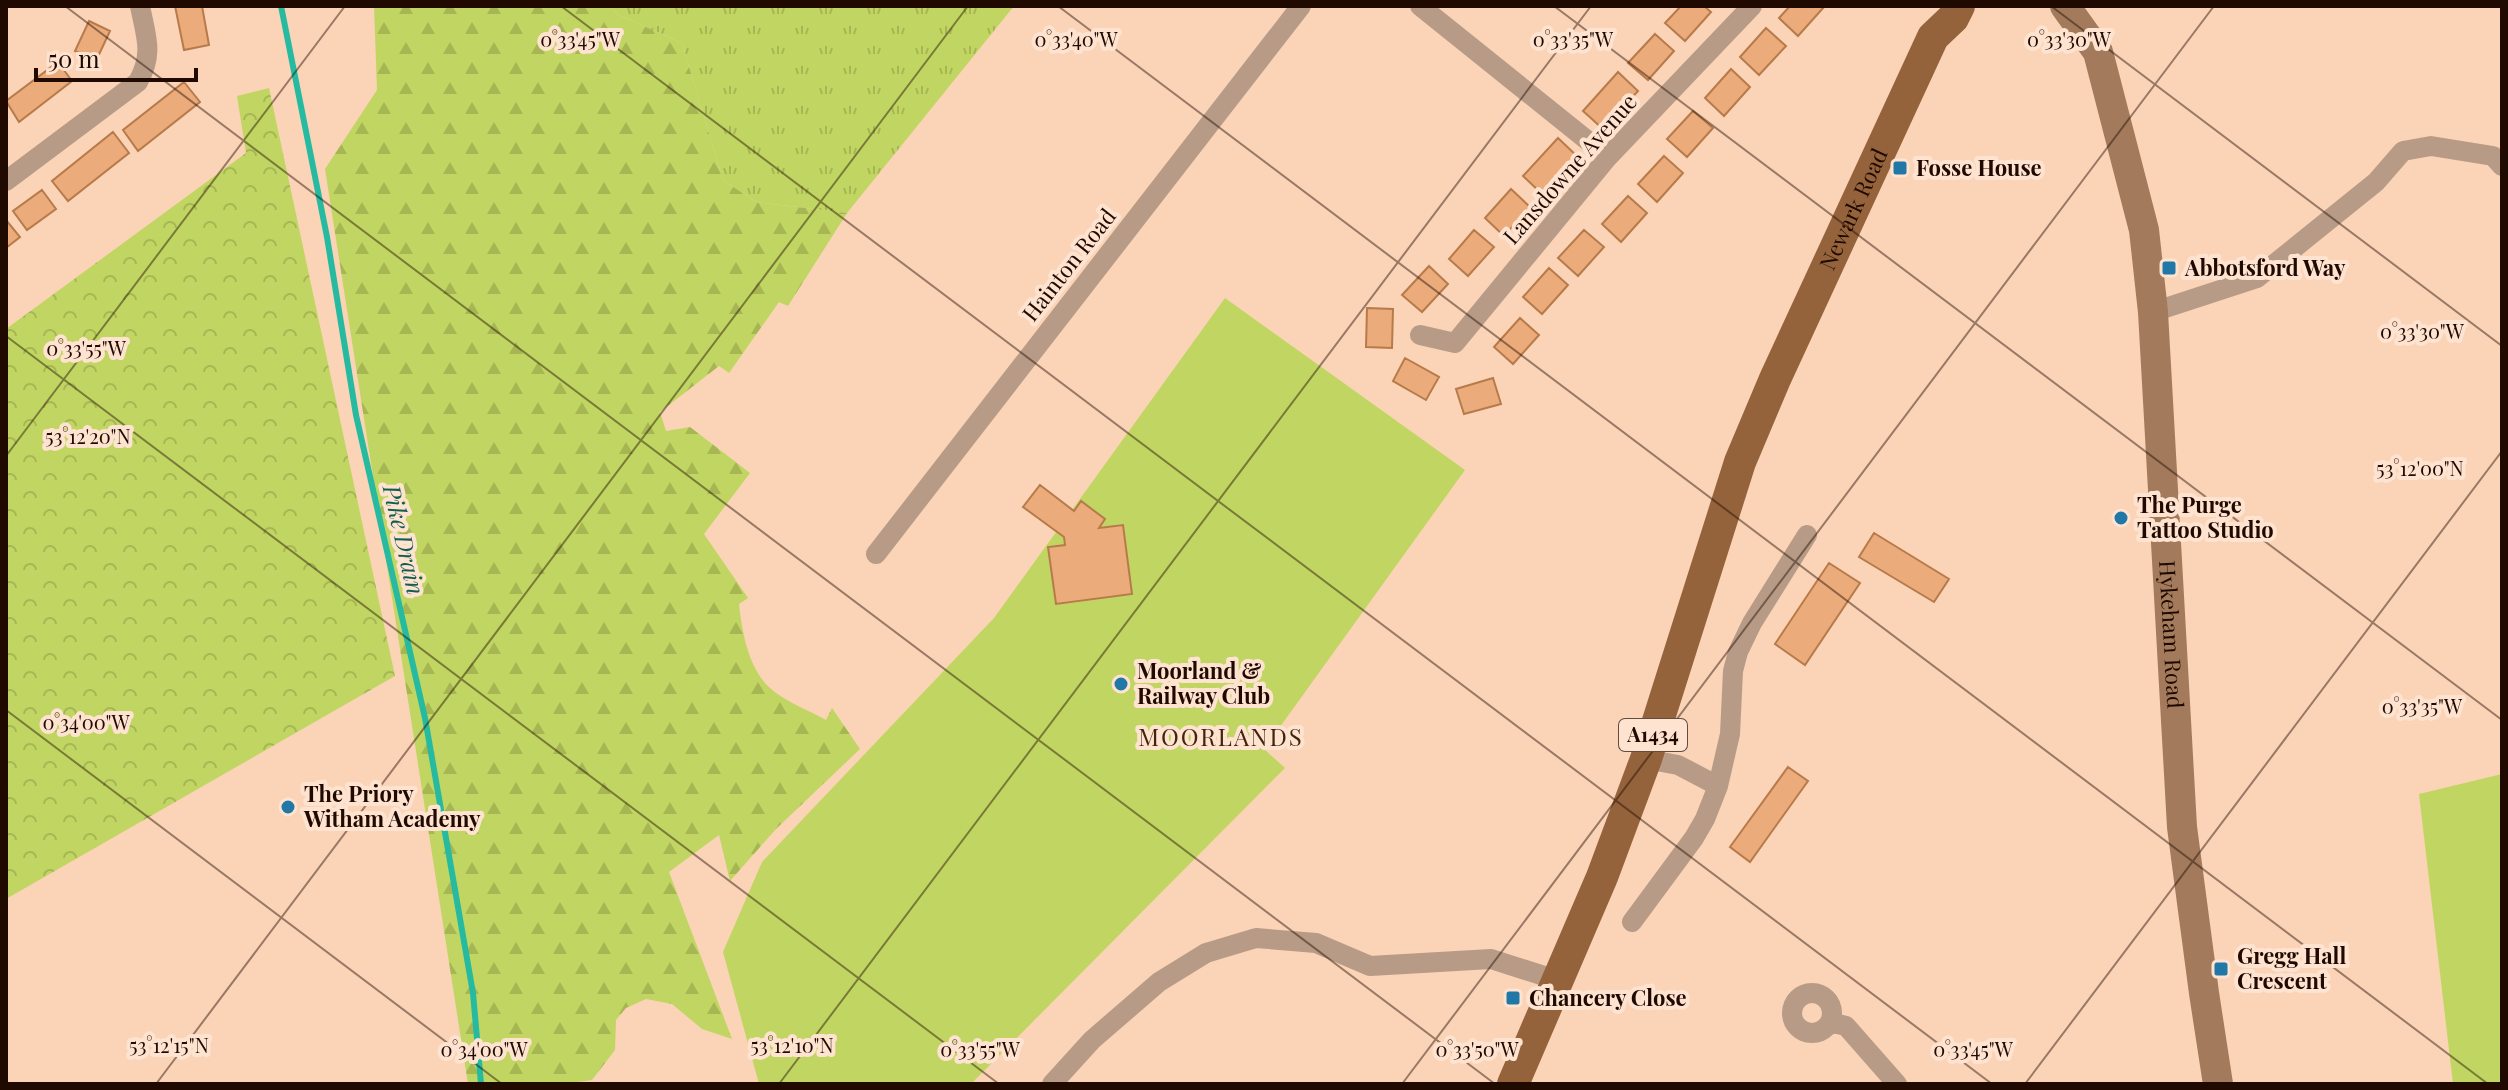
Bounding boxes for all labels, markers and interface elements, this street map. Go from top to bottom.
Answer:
text: 0°33'45"W [540,25,621,52]
text: 0°33'40"W [1034,25,1118,52]
text: 0°33'35"W [1533,25,1614,52]
text: 0°33'30"W [2027,25,2112,52]
scale bar [36,32,196,82]
text: 50 m [48,42,100,74]
street label: Lansdowne Avenue [1496,87,1643,250]
street label: Newark Road [1812,143,1894,274]
place label: Fosse House [1916,152,2042,182]
marker: Fosse House [1891,159,1909,177]
street label: Hainton Road [1015,202,1122,327]
place label: Abbotsford Way [2184,252,2346,282]
marker: Abbotsford Way [2160,259,2178,277]
text: 0°33'30"W [2380,317,2465,344]
text: 0°33'55"W [46,334,127,361]
text: 53°12'20"N [45,422,131,449]
text: 53°12'00"N [2376,454,2464,481]
water label: Pike Drain [377,480,433,598]
place label: The Purge Tattoo Studio [2137,489,2274,544]
marker: The Purge Tattoo Studio [2112,509,2130,527]
street label: Hykeham Road [2153,559,2191,710]
place label: Moorland & Railway Club [1137,655,1270,710]
marker: Moorland & Railway Club [1112,675,1130,693]
text: 0°33'35"W [2382,692,2463,719]
text: 0°34'00"W [42,708,130,735]
road number: A1434 [1619,719,1687,751]
district label: MOORLANDS [1138,720,1304,752]
place label: The Priory Witham Academy [303,778,481,833]
marker: The Priory Witham Academy [279,798,297,816]
place label: Gregg Hall Crescent [2237,940,2347,995]
marker: Gregg Hall Crescent [2212,960,2230,978]
place label: Chancery Close [1529,982,1687,1012]
marker: Chancery Close [1504,989,1522,1007]
text: 53°12'15"N [129,1031,209,1058]
text: 53°12'10"N [750,1031,834,1058]
text: 0°34'00"W [440,1035,528,1062]
text: 0°33'55"W [940,1035,1021,1062]
text: 0°33'50"W [1435,1035,1519,1062]
text: 0°33'45"W [1933,1035,2014,1062]

